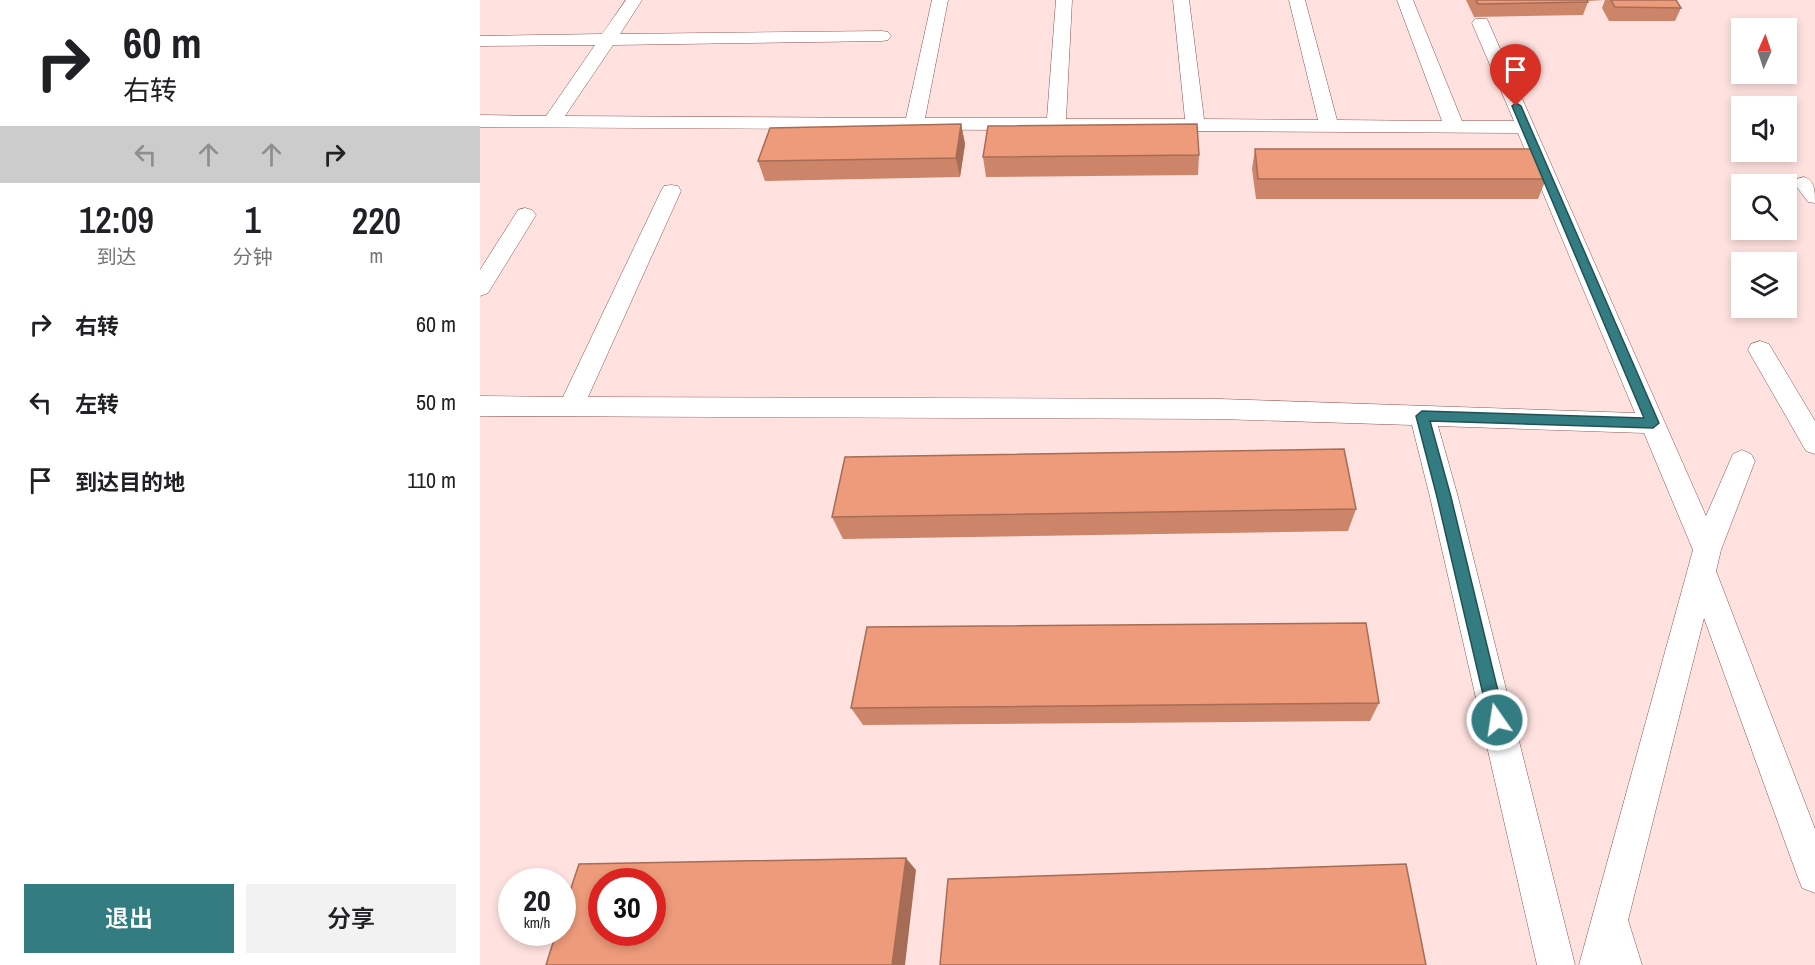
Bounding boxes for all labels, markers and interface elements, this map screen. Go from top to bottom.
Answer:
text: 60 m [123,15,202,71]
north arrow [1731,18,1797,84]
map controls [1731,18,1797,318]
icon: right [24,24,102,102]
pin [1490,44,1541,106]
icon: arrive [1499,53,1532,86]
text: 右转 [123,72,177,108]
button: sound [1731,96,1797,162]
icon: left [129,138,162,171]
icon: ahead [192,138,225,171]
icon: ahead [255,138,288,171]
icon: right [318,138,351,171]
button: search [1731,174,1797,240]
text: 12:09 [79,196,154,244]
text: 1 [245,196,261,244]
text: 220 [352,197,401,245]
text: m [370,242,383,269]
text: 到达 [96,243,136,270]
text: 分钟 [233,243,273,270]
button: layers [1731,252,1797,318]
icon: right [24,308,57,341]
text: 60 m [416,309,456,339]
text: 右转 [75,311,119,341]
icon: left [24,386,57,419]
text: 50 m [416,387,456,417]
text: 左转 [75,389,119,419]
icon: arrive [24,464,57,497]
text: 110 m [407,465,456,495]
text: 到达目的地 [75,467,185,497]
position arrow [1465,688,1529,752]
speed limit sign: 30 [588,868,666,946]
text: 20 [523,880,551,920]
button: 退出 [24,884,234,953]
button: 分享 [246,884,456,953]
text: km/h [524,912,550,933]

